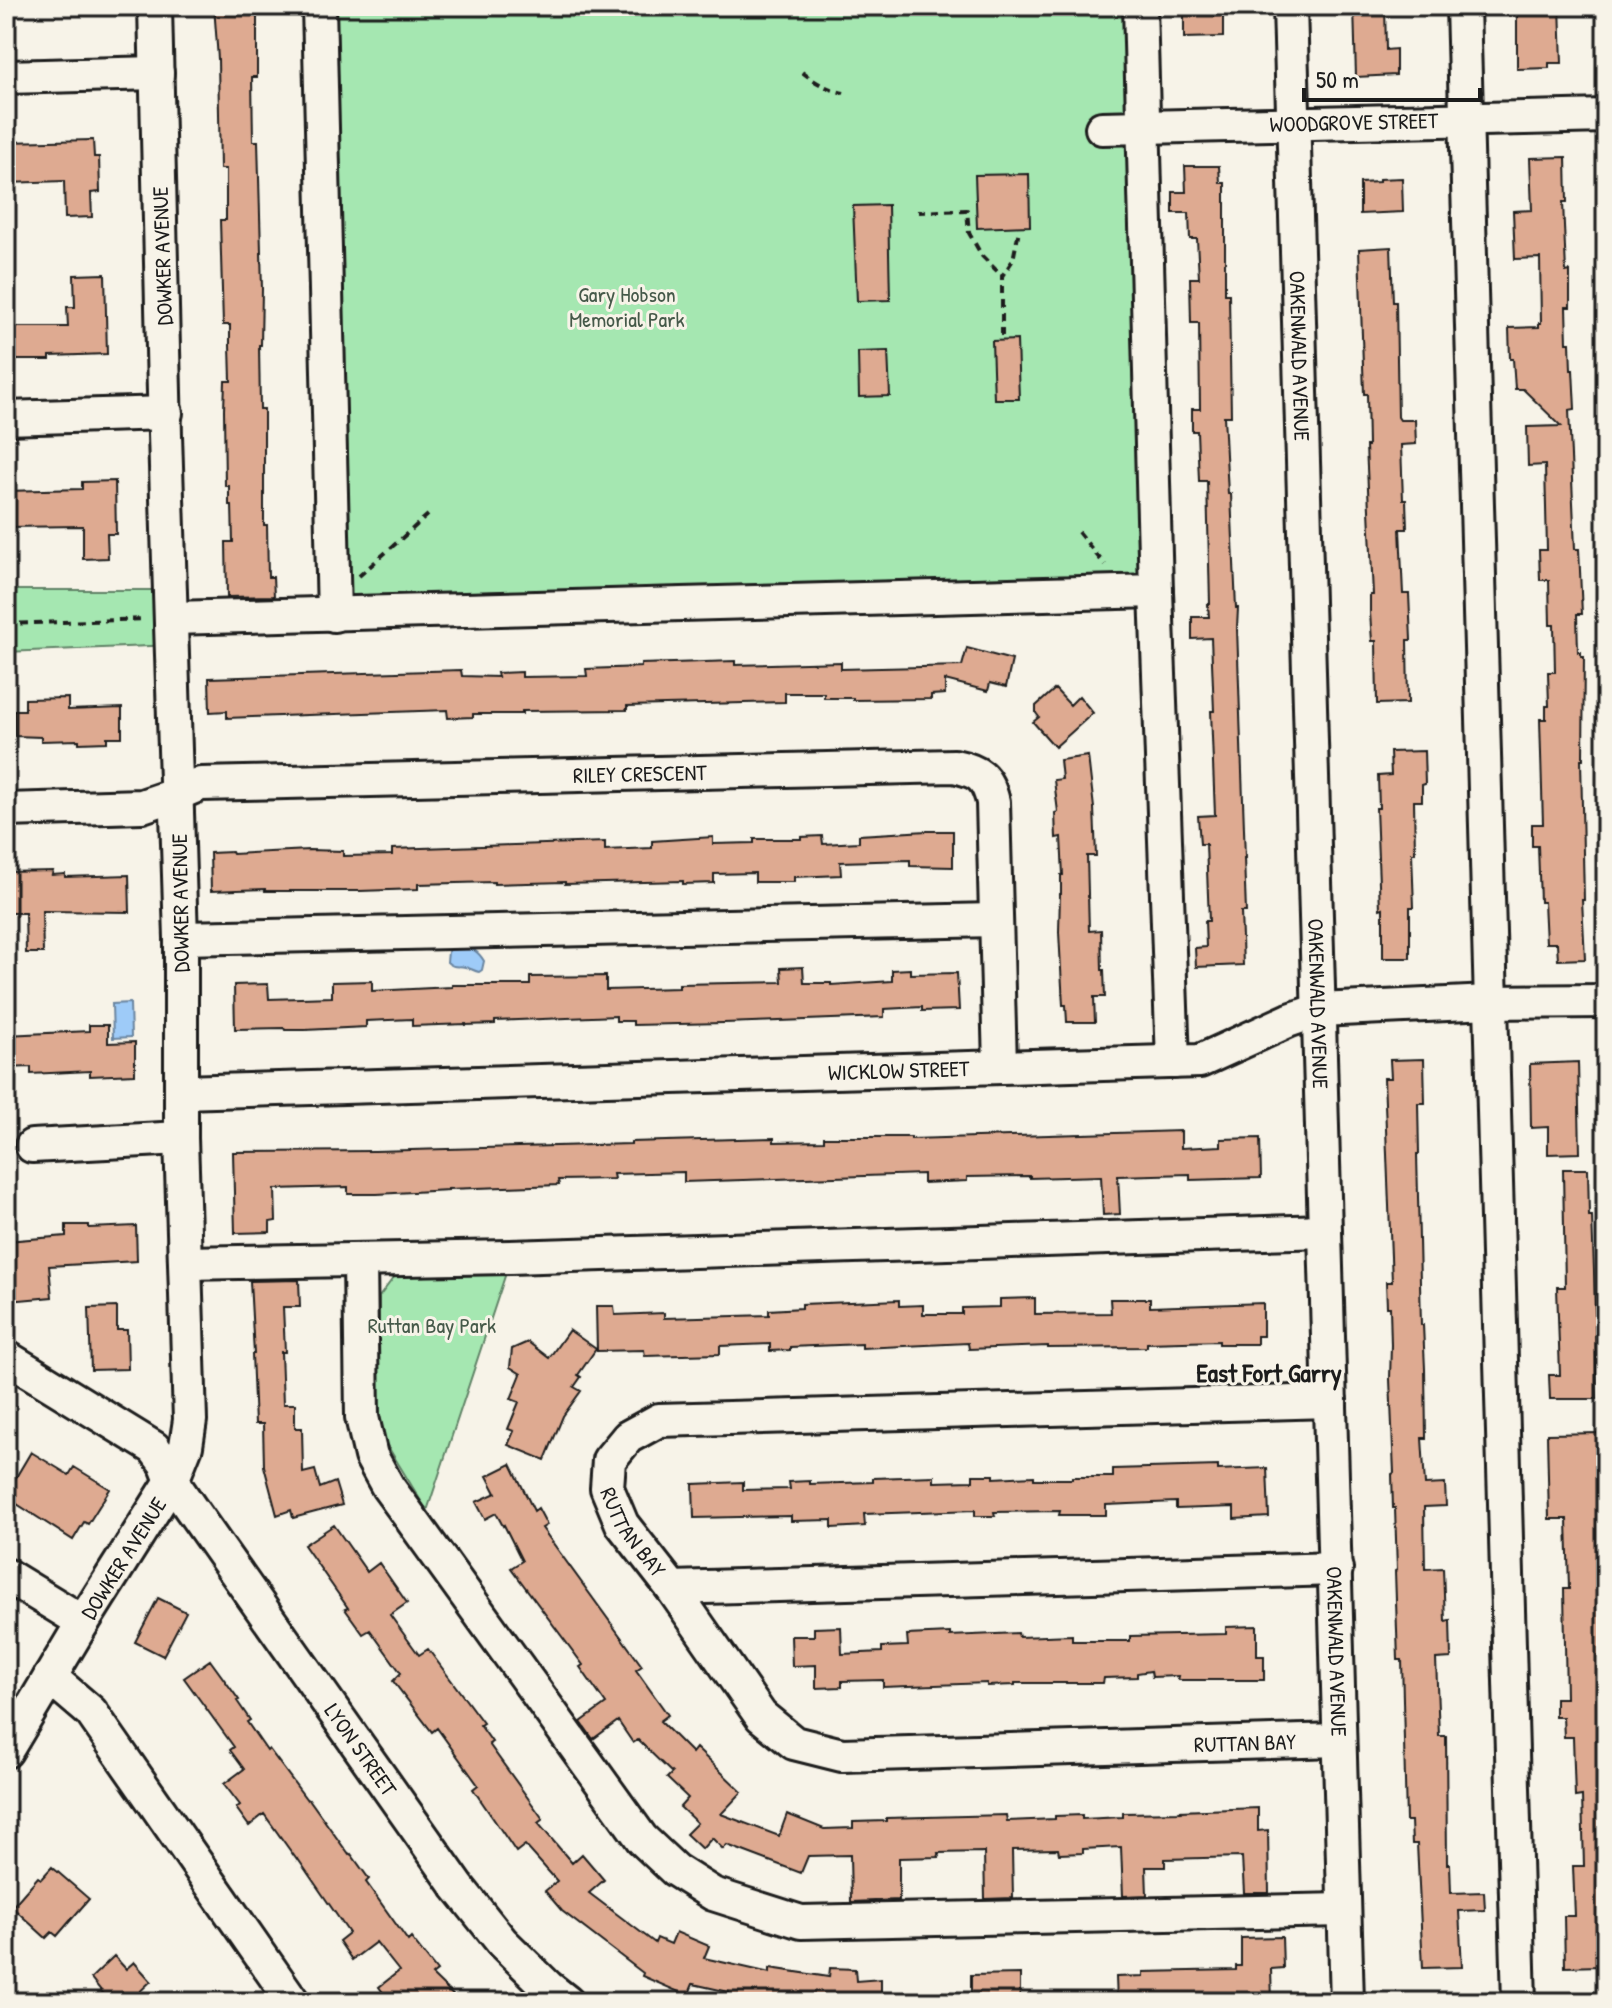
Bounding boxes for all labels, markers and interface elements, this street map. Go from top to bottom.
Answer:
scale bar [1304,52,1480,102]
text: 50 m [1316,63,1359,95]
street label: WOODGROVE STREET [1269,105,1439,139]
street label: DOWKER AVENUE [145,186,179,326]
street label: OAKENWALD AVENUE [1283,270,1317,442]
park label: Gary Hobson Memorial Park [569,279,685,334]
street label: RILEY CRESCENT [573,757,708,790]
street label: DOWKER AVENUE [164,833,196,973]
street label: OAKENWALD AVENUE [1301,918,1336,1089]
street label: WICKLOW STREET [827,1053,971,1087]
park label: Ruttan Bay Park [368,1310,496,1340]
district label: East Fort Garry [1196,1355,1342,1391]
street label: RUTTAN BAY [593,1483,673,1583]
street label: DOWKER AVENUE [74,1491,173,1625]
street label: OAKENWALD AVENUE [1320,1566,1354,1737]
street label: LYON STREET [318,1697,404,1803]
street label: RUTTAN BAY [1194,1726,1297,1759]

